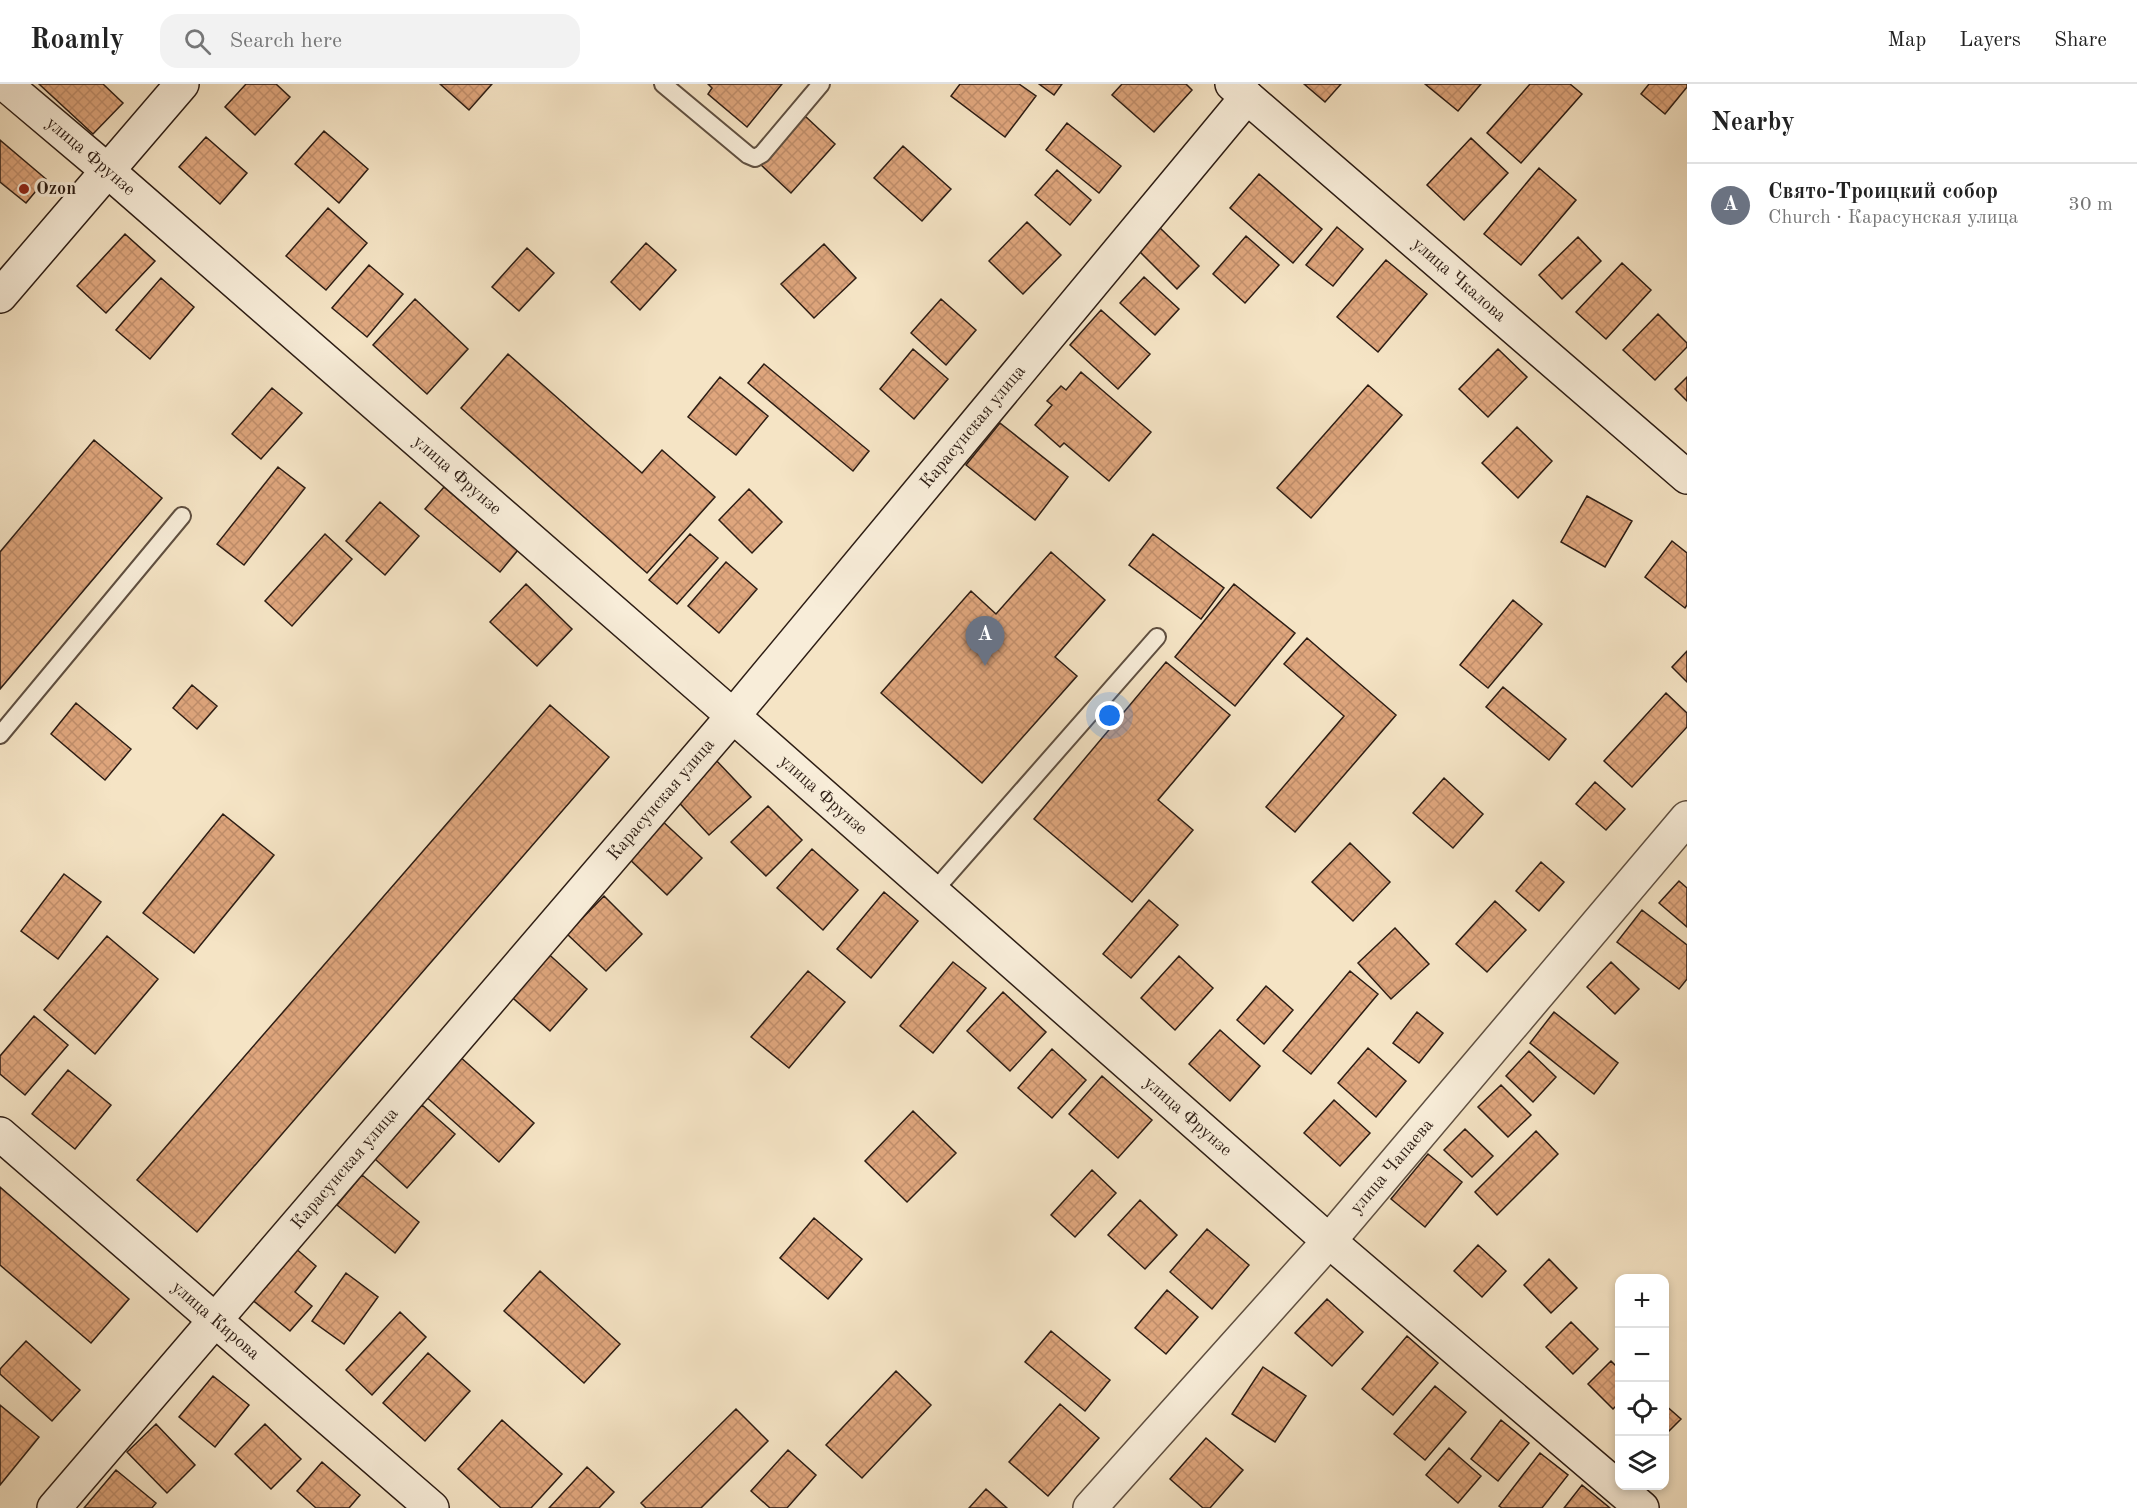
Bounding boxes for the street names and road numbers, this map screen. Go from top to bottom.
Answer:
street label: улица Фрунзе [42,114,138,199]
street label: улица Чкалова [1409,235,1510,325]
street label: Карасунская улица [917,362,1029,492]
street label: улица Фрунзе [409,432,505,519]
street label: Карасунская улица [604,735,718,864]
street label: улица Фрунзе [776,752,870,839]
street label: улица Фрунзе [1140,1073,1235,1160]
street label: Карасунская улица [288,1104,402,1233]
street label: улица Чапаева [1347,1116,1437,1217]
street label: улица Кирова [168,1278,263,1363]

